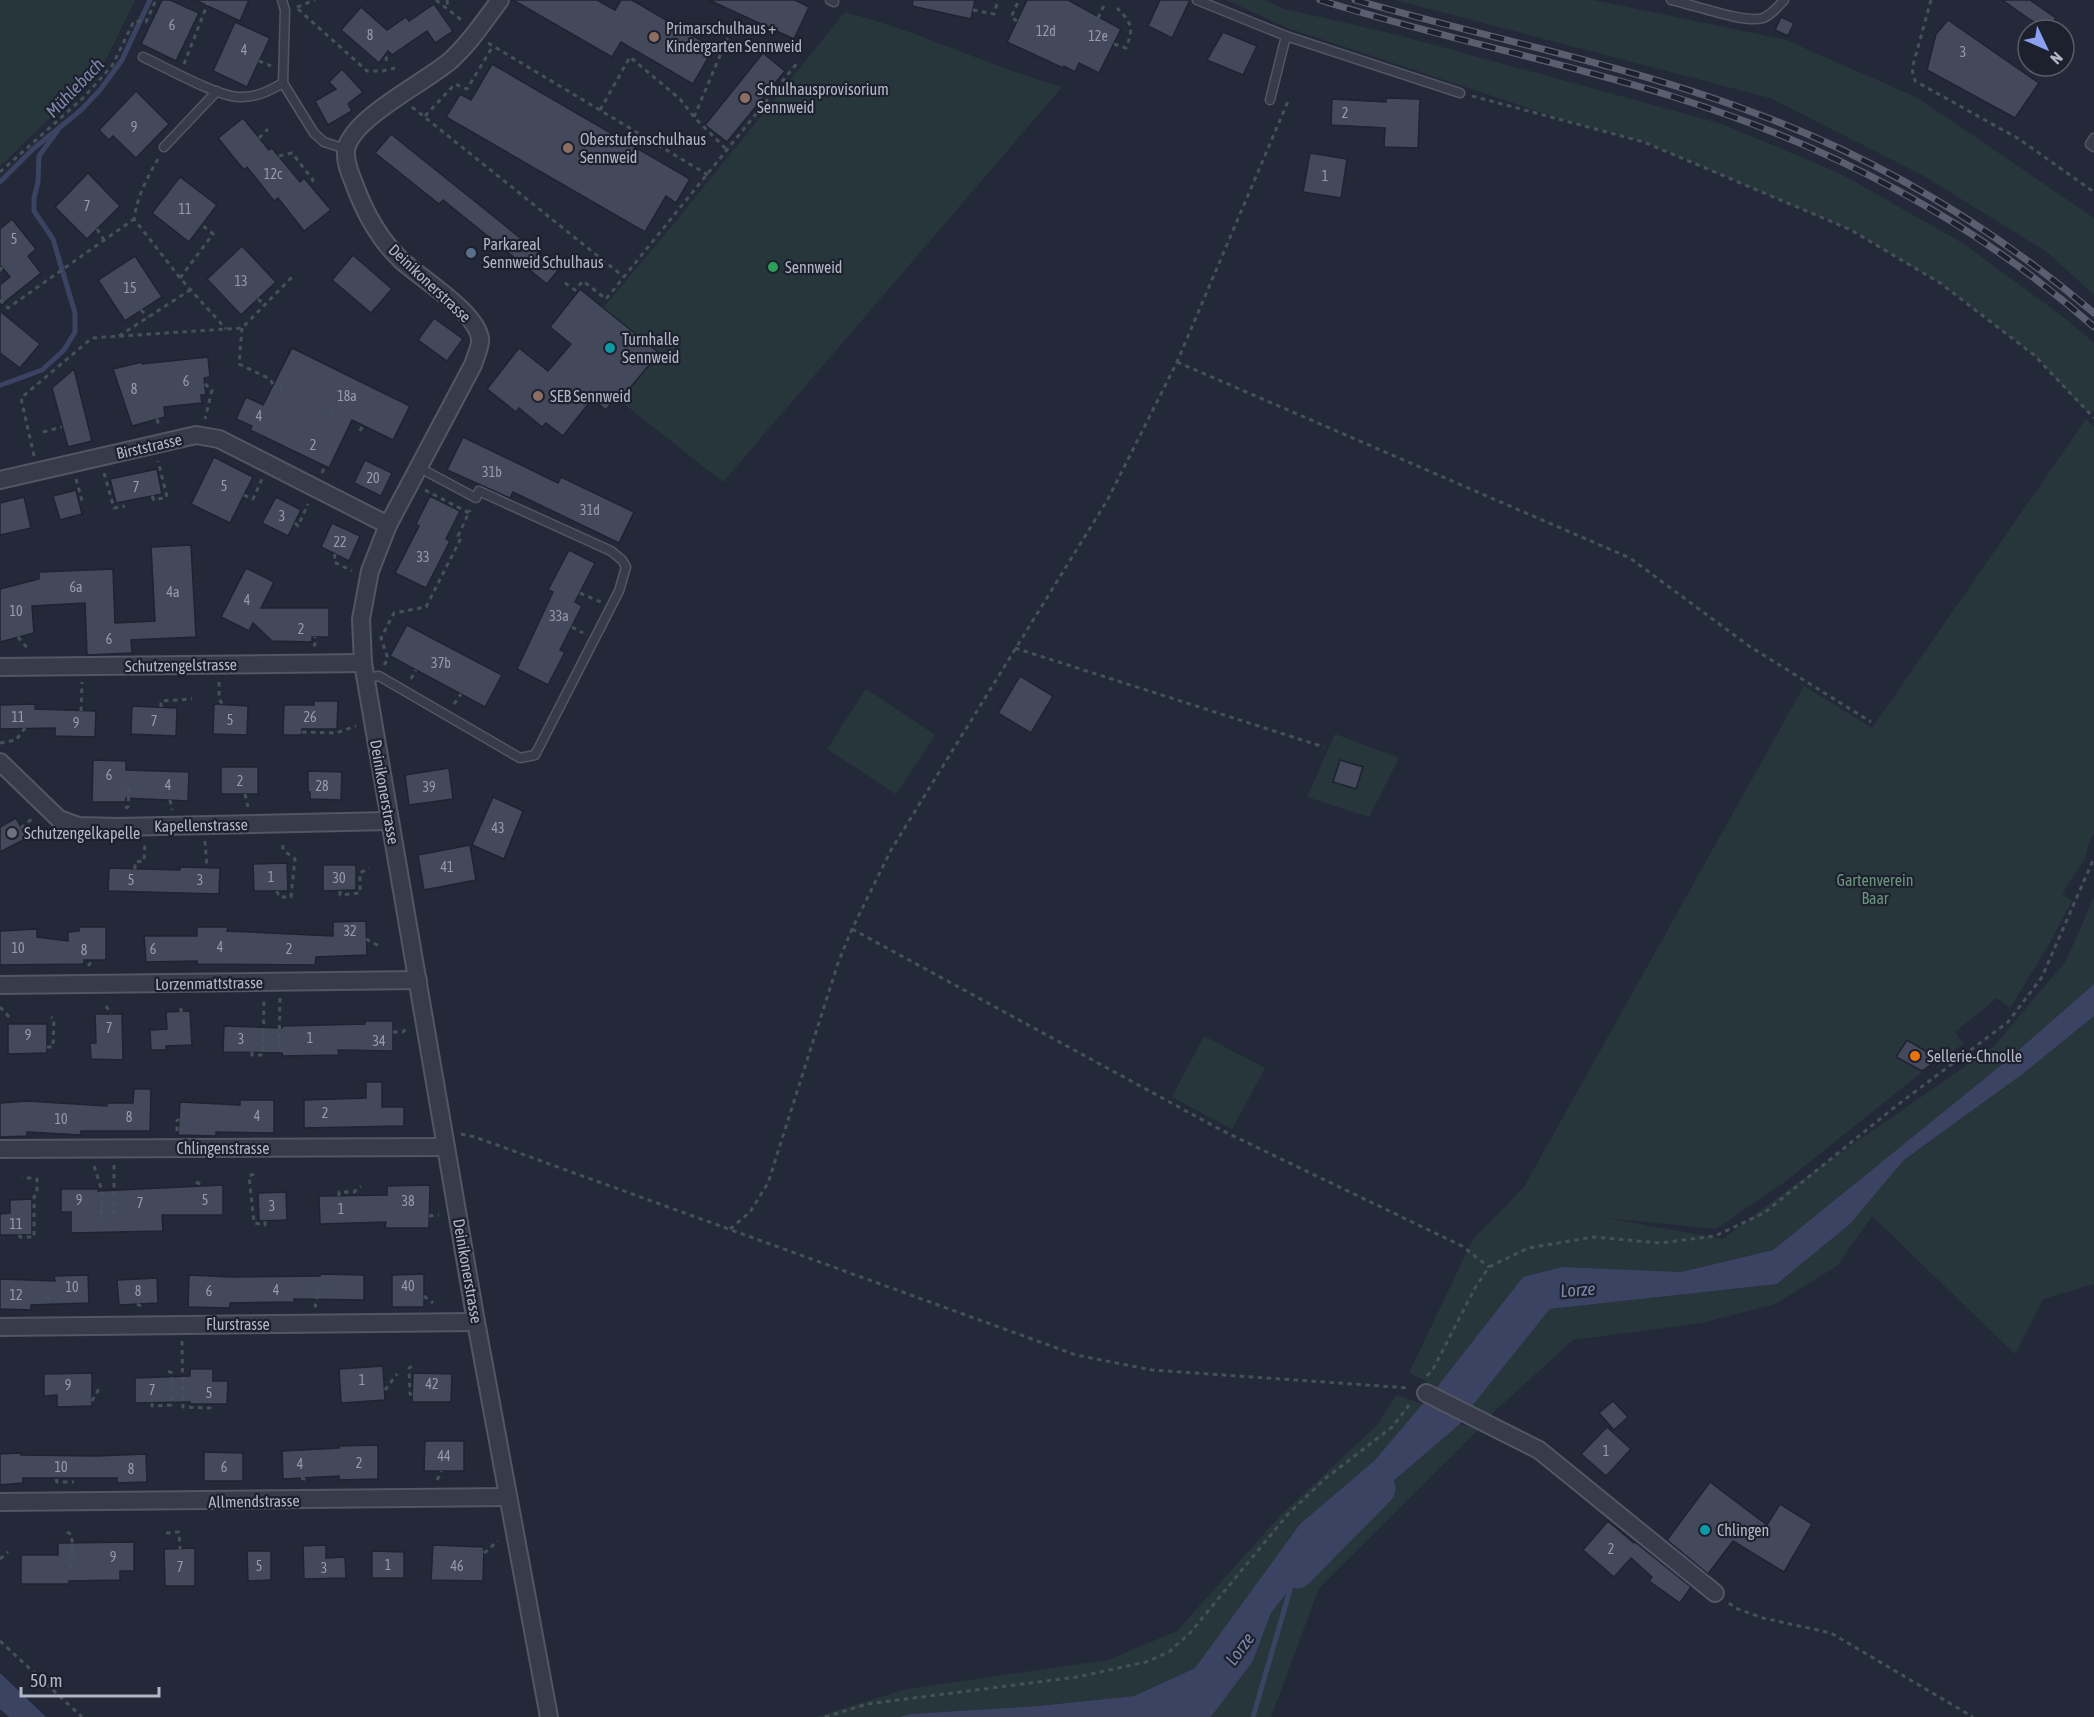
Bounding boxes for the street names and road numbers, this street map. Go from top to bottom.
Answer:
street label: Deinikonerstrasse [385,240,475,326]
street label: Birststrasse [114,430,184,462]
street label: Schutzengelstrasse [125,655,237,676]
street label: Deinikonerstrasse [367,738,403,846]
street label: Kapellenstrasse [154,815,248,836]
street label: Lorzenmattstrasse [155,973,263,993]
street label: Chlingenstrasse [177,1139,269,1158]
street label: Deinikonerstrasse [450,1217,486,1325]
street label: Flurstrasse [206,1315,270,1333]
street label: Allmendstrasse [208,1491,300,1511]

